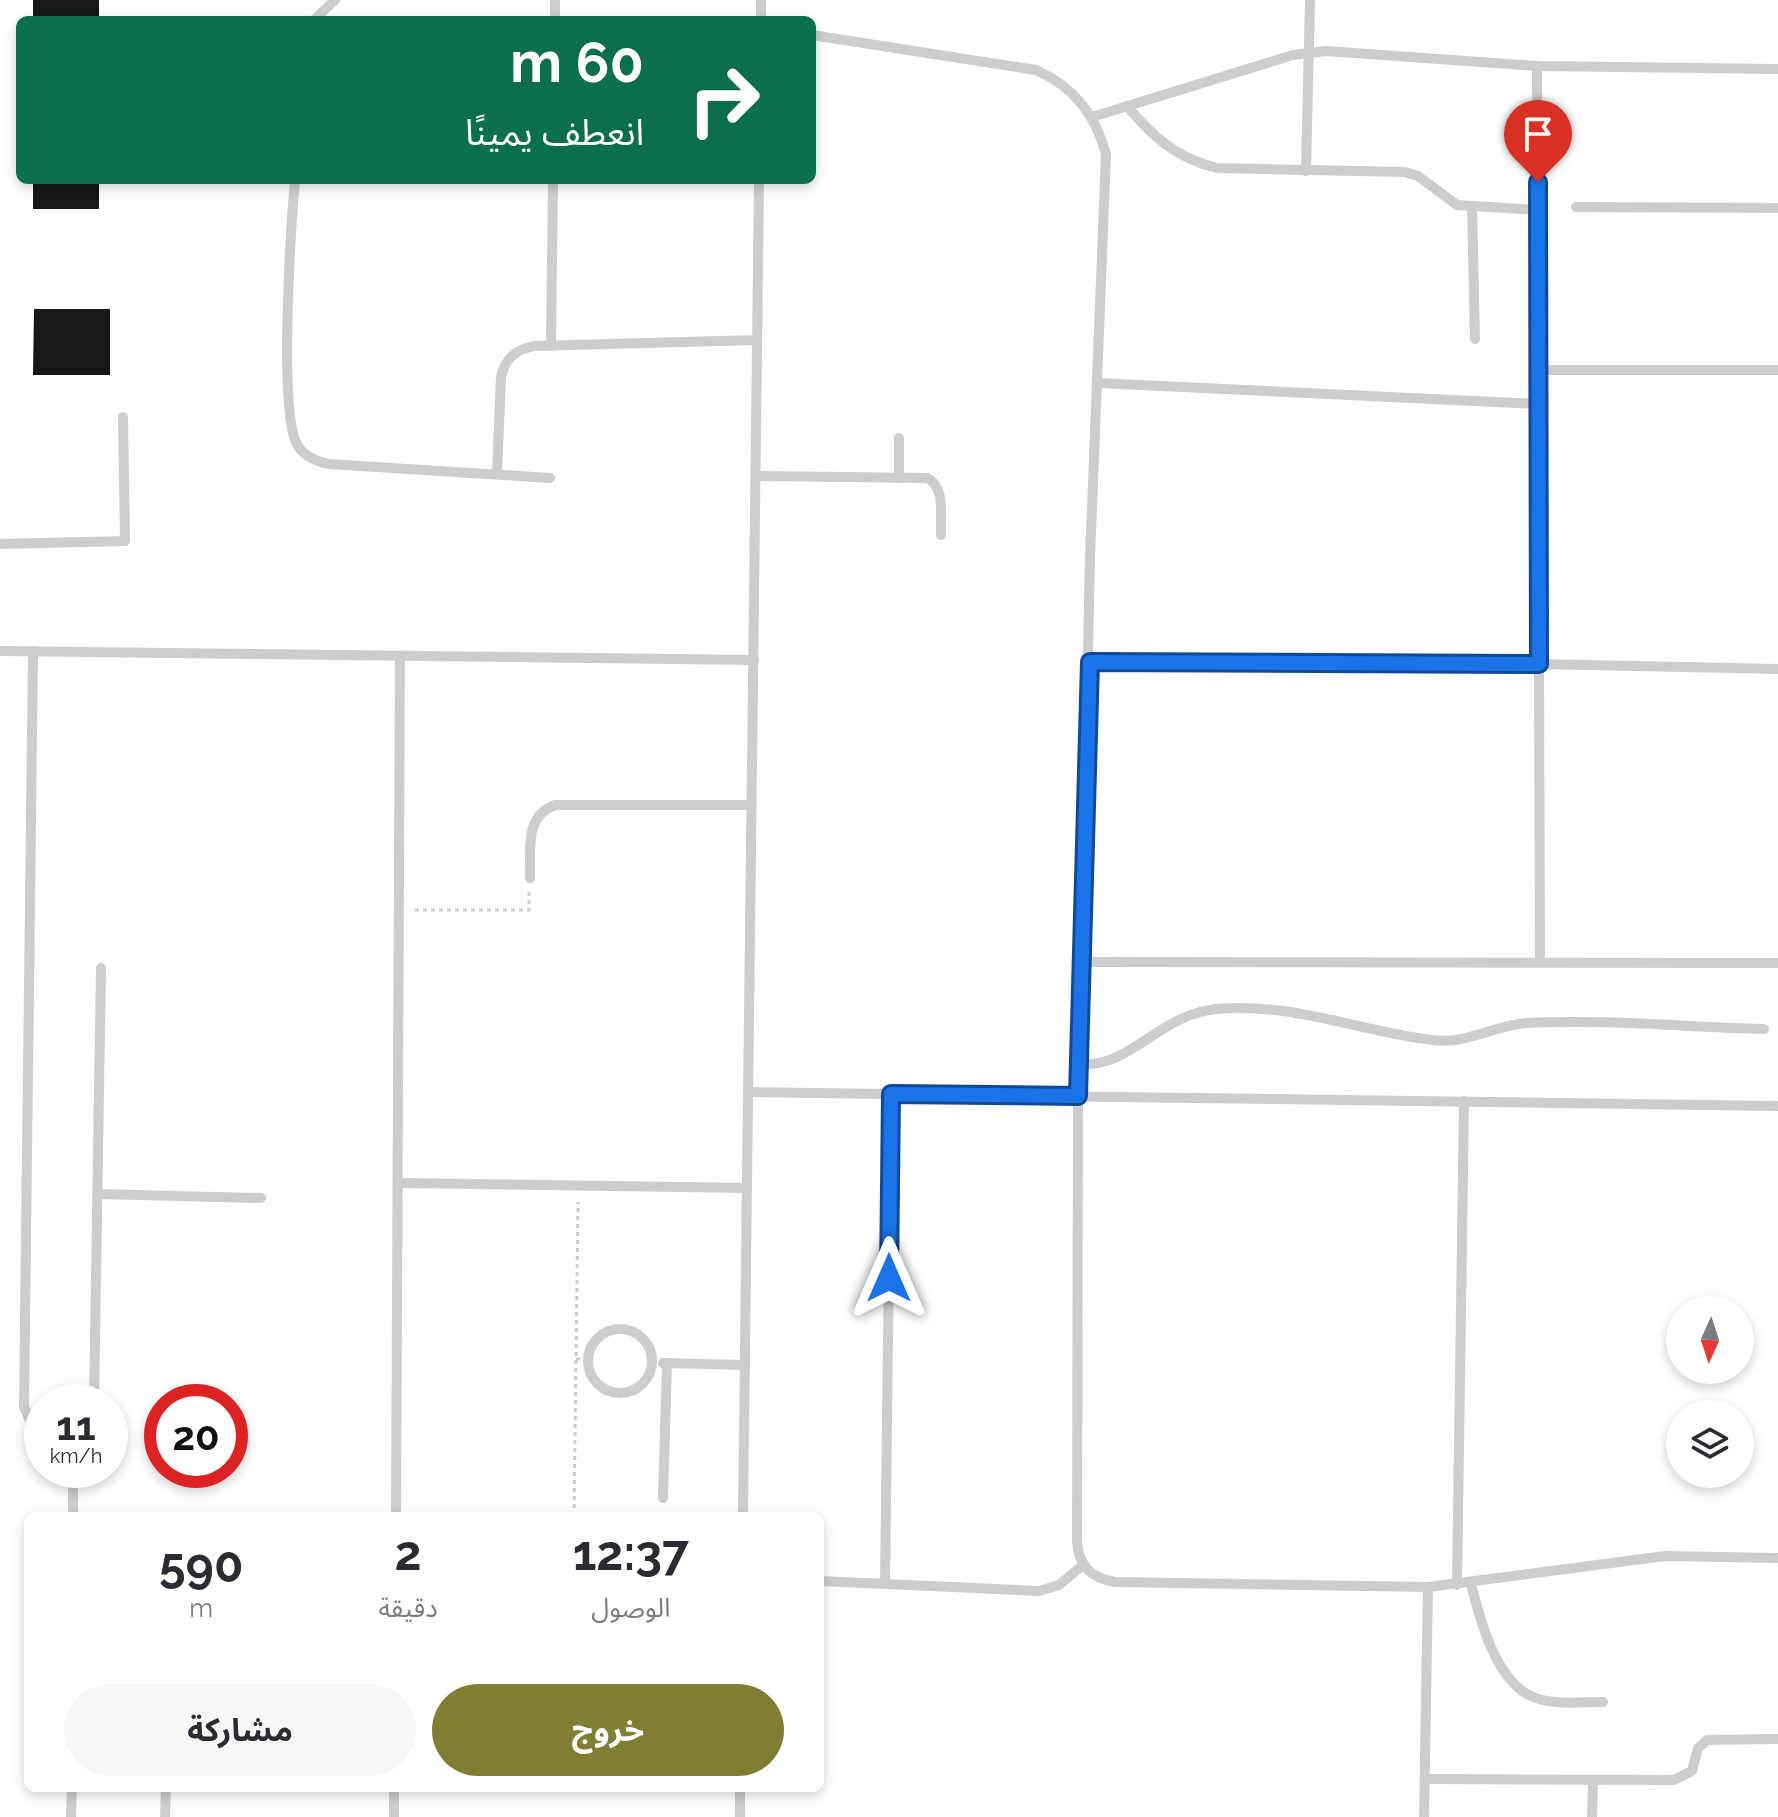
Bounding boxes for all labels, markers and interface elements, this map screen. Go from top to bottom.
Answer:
text: 60 m [510,29,644,95]
icon: right [672,48,776,152]
pin [1504,100,1572,182]
text: انعطف يمينًا [465,111,644,153]
icon: arrive [1516,112,1560,156]
position arrow [847,1236,931,1320]
north arrow [1666,1296,1754,1384]
map controls [1666,1296,1754,1488]
speed limit sign: 20 [144,1384,248,1488]
button: layers [1666,1400,1754,1488]
text: 11 [56,1402,96,1449]
text: km/h [50,1444,102,1468]
text: 2 [394,1525,422,1581]
text: 12:37 [573,1525,689,1581]
text: 590 [159,1537,243,1593]
text: m [189,1593,213,1623]
text: دقيقة [378,1593,438,1623]
text: الوصول [591,1593,670,1623]
button: مشاركة [64,1684,416,1776]
button: خروج [432,1684,784,1776]

